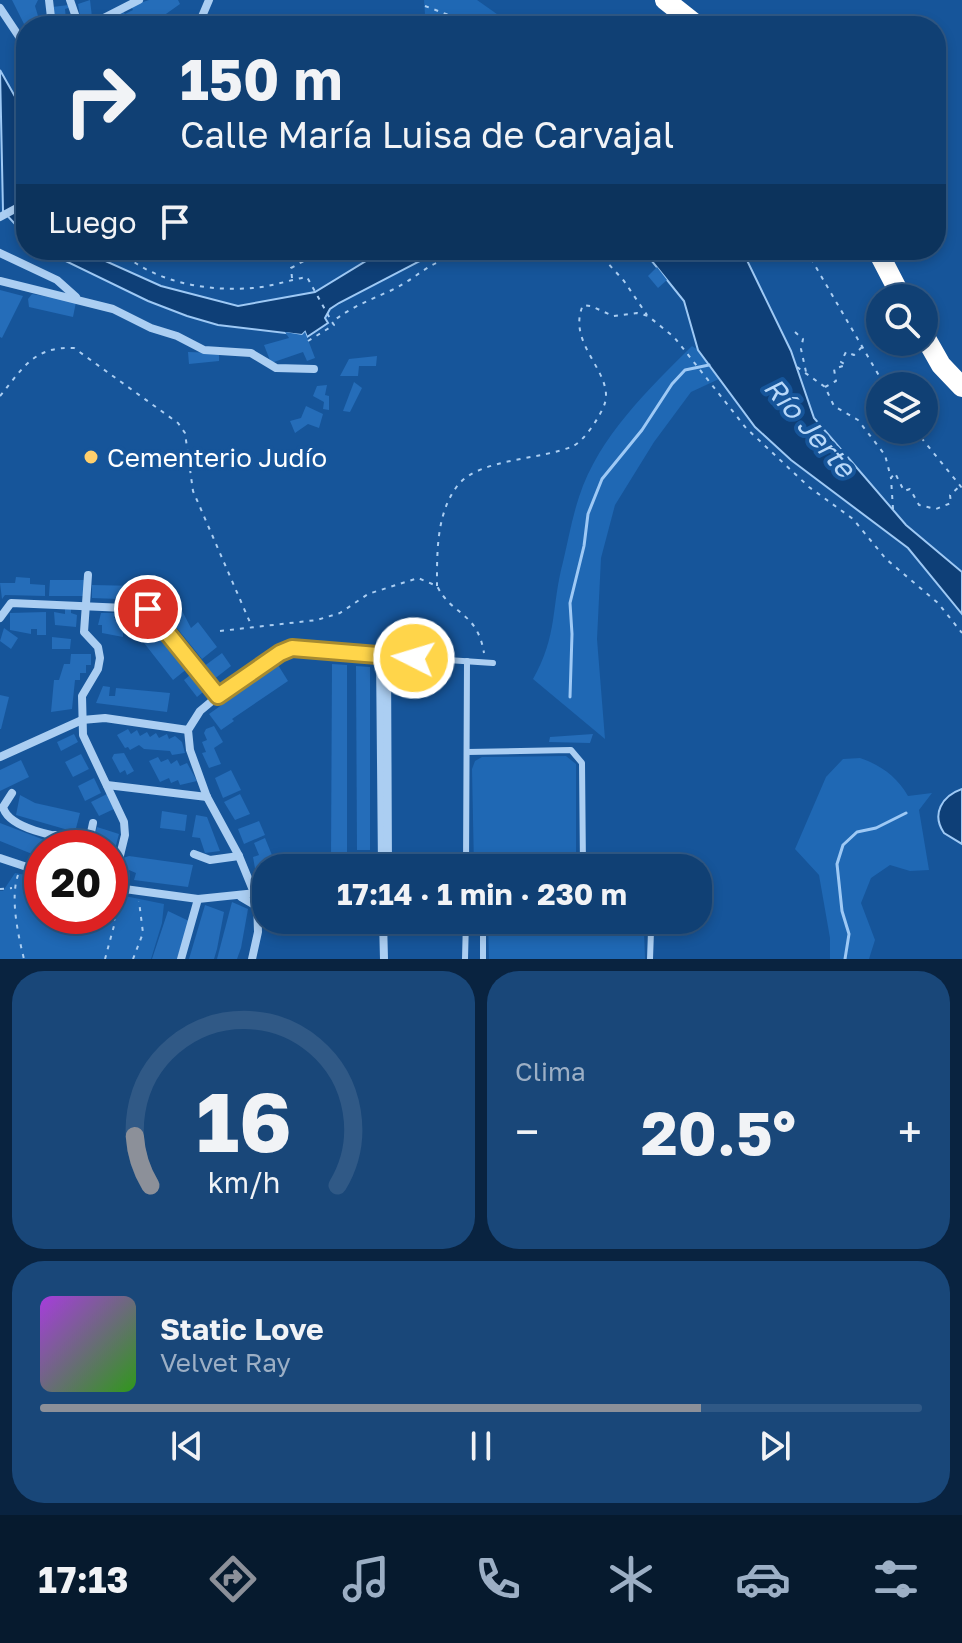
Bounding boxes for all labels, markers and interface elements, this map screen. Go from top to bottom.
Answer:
text: 150 m [180,45,342,112]
icon: right [48,48,152,152]
text: Calle María Luisa de Carvajal [180,113,674,156]
icon: arrive [153,200,197,244]
text: Luego [48,204,137,240]
map controls [866,284,938,444]
button: search [866,284,938,356]
water label: Río Jerte [758,370,863,485]
button: layers [866,372,938,444]
place label: Cementerio Judío [107,442,327,473]
marker: Cementerio Judío [82,448,100,466]
pin [114,575,182,643]
icon: arrive [126,587,170,631]
position arrow [372,616,456,700]
speed limit sign: 20 [24,830,128,934]
text: 17:14 · 1 min · 230 m [337,876,627,912]
text: Clima [515,1056,586,1087]
text: 16 [196,1070,291,1170]
text: 20.5° [641,1096,796,1168]
text: − [515,1105,539,1158]
text: + [898,1105,922,1158]
text: km/h [207,1165,280,1199]
text: Static Love [160,1311,324,1347]
text: Velvet Ray [160,1347,291,1378]
icon: previous [165,1424,209,1468]
icon: pause [459,1424,503,1468]
icon: next [753,1424,797,1468]
icon: directions [205,1551,261,1607]
icon: music [338,1551,394,1607]
icon: phone [470,1551,526,1607]
icon: climate [603,1551,659,1607]
icon: car [735,1551,791,1607]
icon: filters [868,1551,924,1607]
text: 17:13 [38,1558,128,1601]

